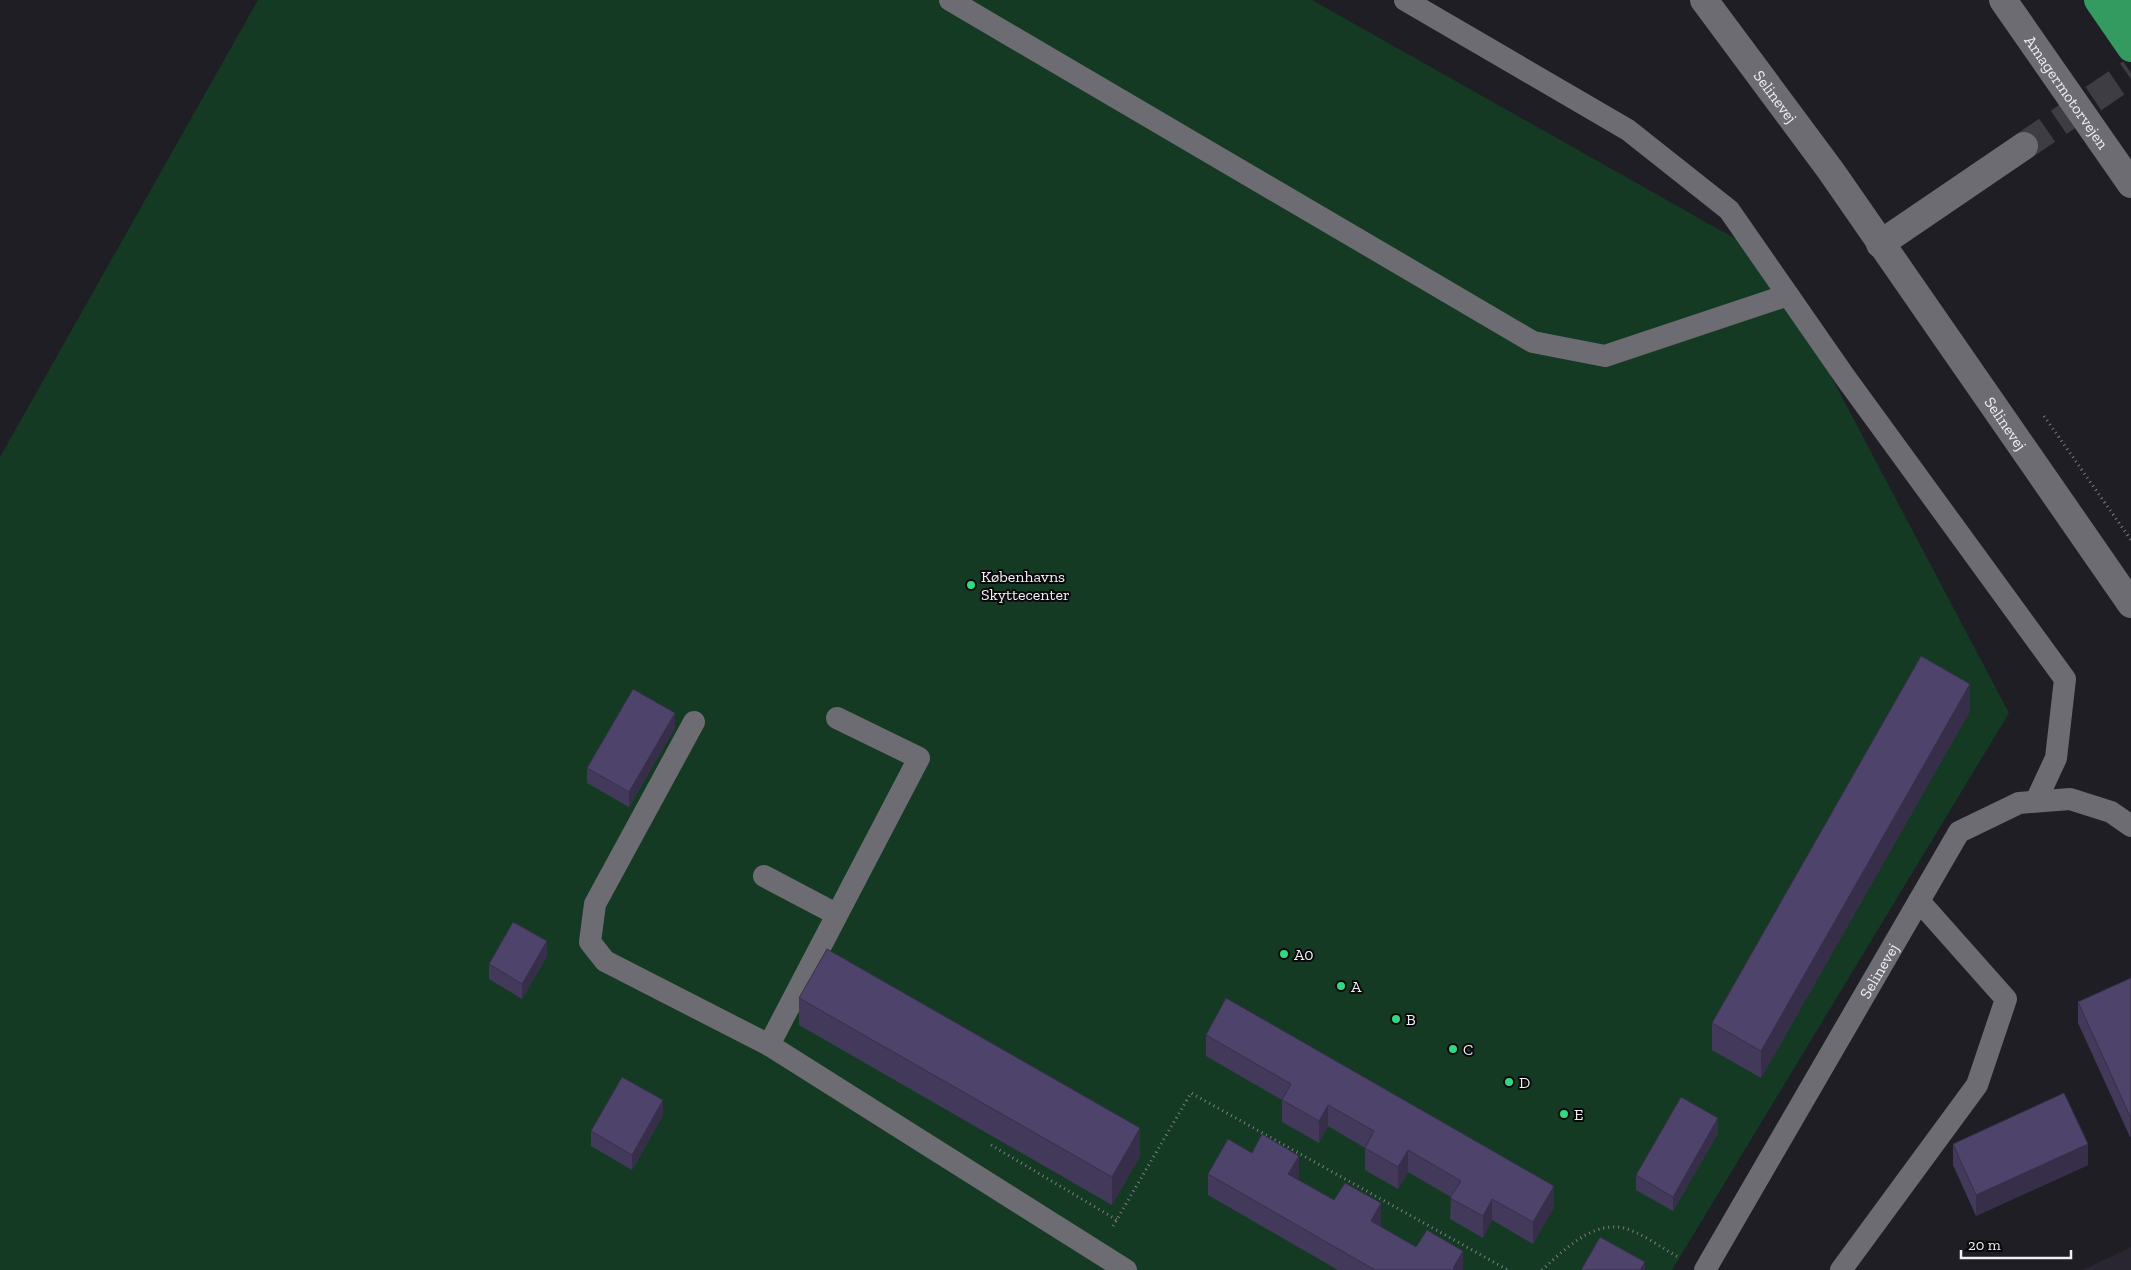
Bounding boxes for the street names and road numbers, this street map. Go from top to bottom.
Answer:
street label: Amagermotorvejen [2021,31,2114,153]
street label: Selinevej [1750,66,1801,126]
street label: Selinevej [1981,393,2031,454]
street label: Selinevej [1855,940,1902,1002]

